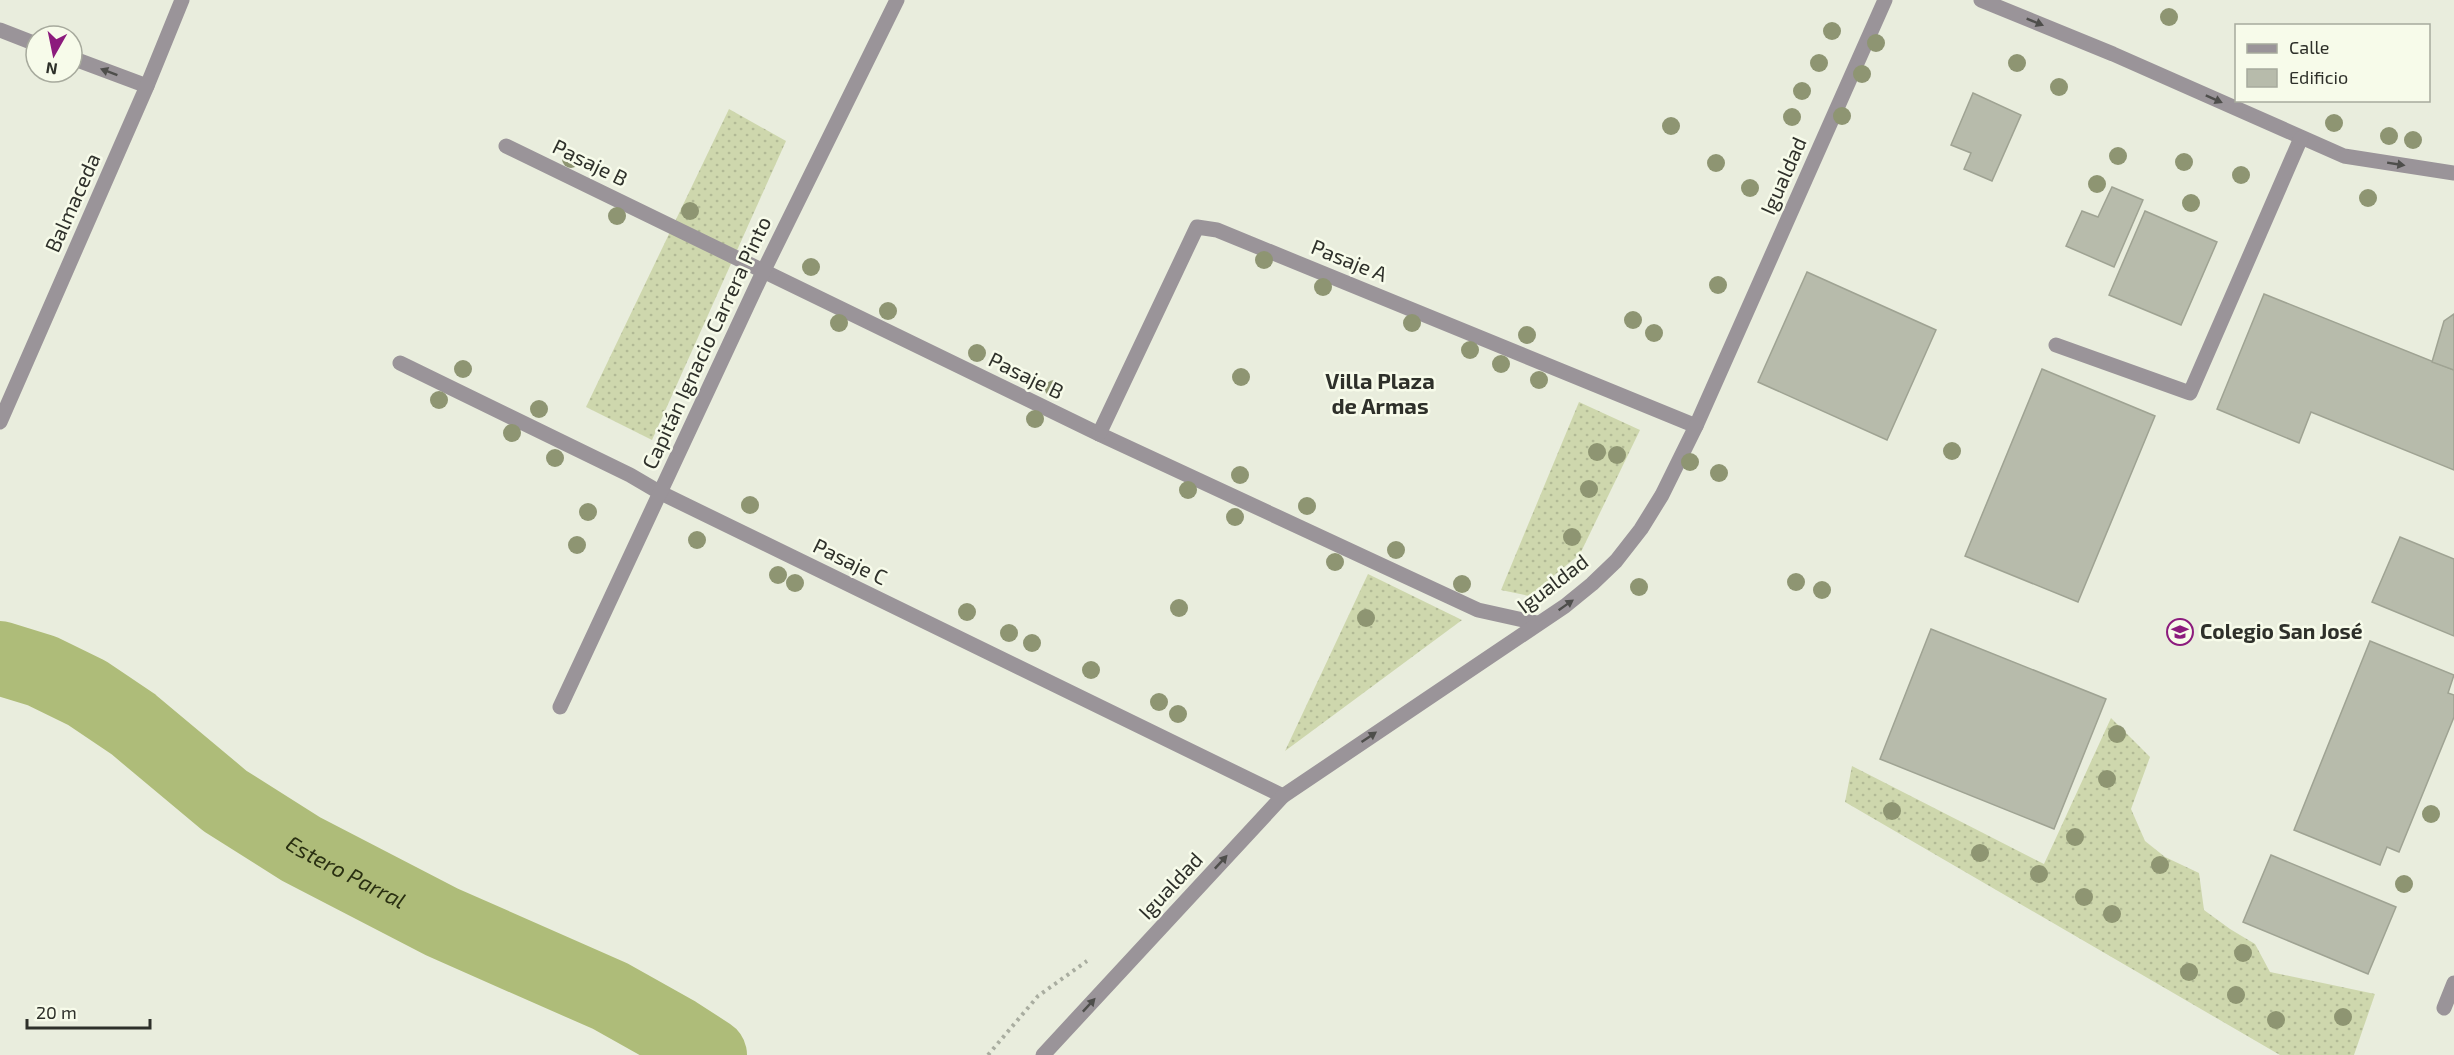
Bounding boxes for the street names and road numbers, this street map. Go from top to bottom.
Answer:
street label: Pasaje B [549,133,632,191]
street label: Igualdad [1754,133,1811,218]
street label: Balmaceda [39,149,105,256]
street label: Capitán Ignacio Carrera Pinto [636,212,775,473]
street label: Pasaje A [1308,233,1391,287]
street label: Pasaje B [985,346,1068,404]
street label: Pasaje C [809,532,892,590]
street label: Igualdad [1512,548,1593,618]
street label: Igualdad [1133,846,1207,924]

